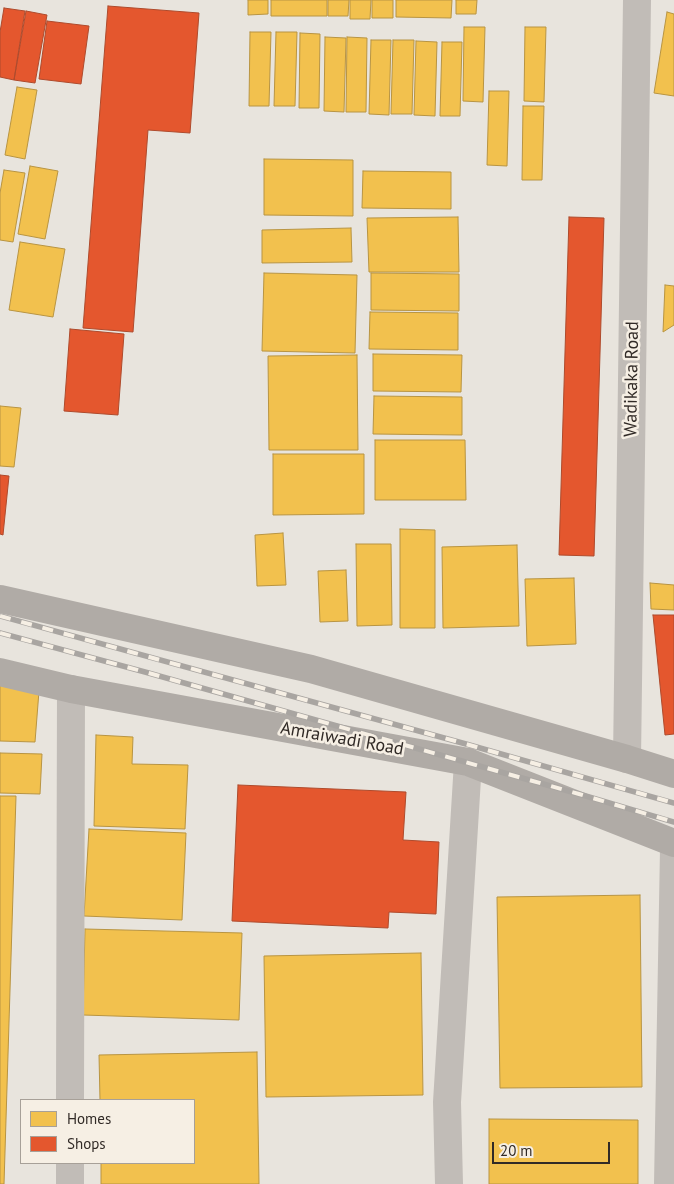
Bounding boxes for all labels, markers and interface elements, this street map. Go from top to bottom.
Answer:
street label: Wadikaka Road [620,321,644,437]
street label: Amraiwadi Road [279,718,405,760]
legend [20,1099,195,1164]
text: Homes [67,1109,111,1128]
scale bar [494,1132,612,1164]
text: Shops [67,1134,106,1153]
text: 20 m [500,1141,533,1160]

